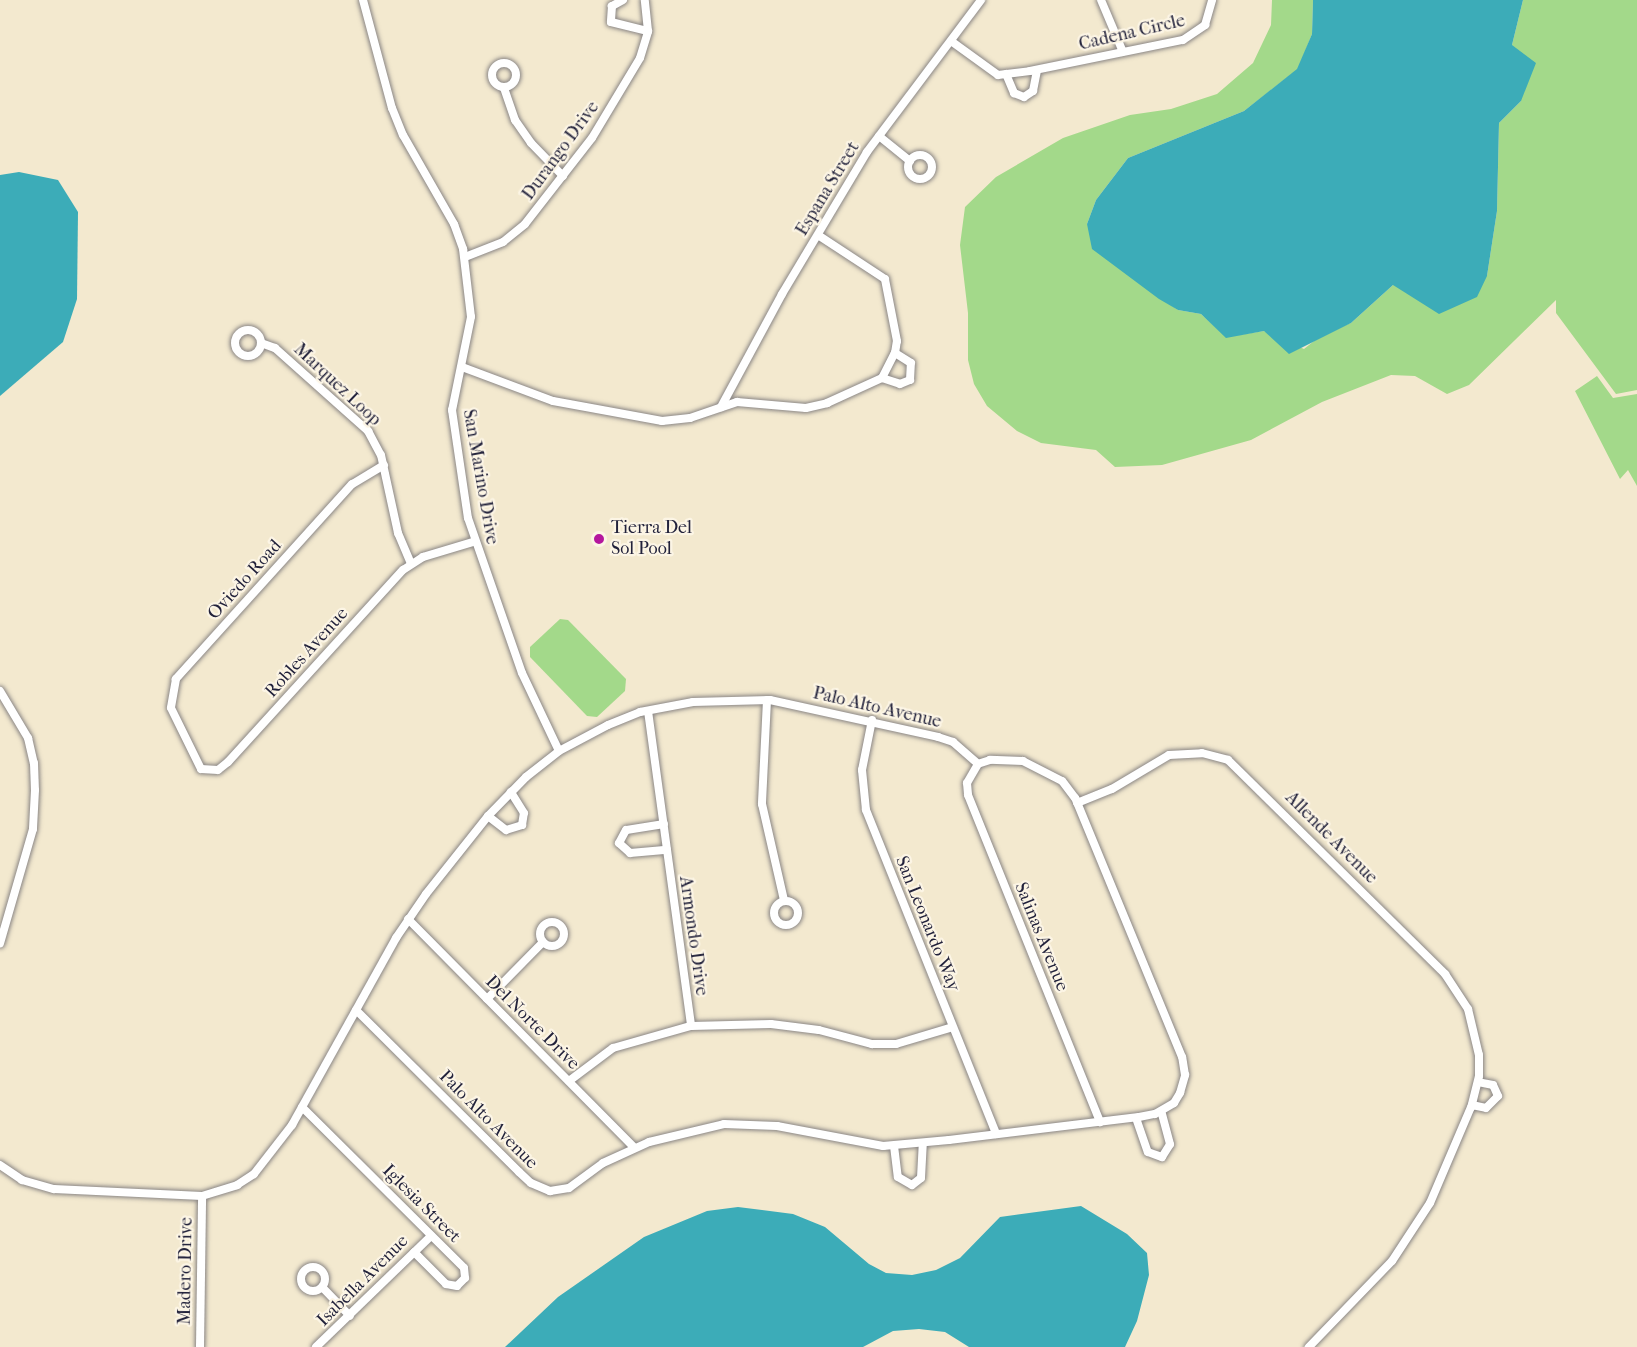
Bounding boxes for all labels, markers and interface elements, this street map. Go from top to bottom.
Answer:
street label: Cadena Circle [1077,10,1187,56]
street label: Durango Drive [518,97,604,205]
street label: Espana Street [791,138,865,240]
street label: Marquez Loop [289,339,385,431]
street label: San Marino Drive [457,408,503,546]
place label: Tierra Del Sol Pool [611,518,692,560]
marker: Tierra Del Sol Pool [592,532,606,546]
street label: Oviedo Road [203,536,287,624]
street label: Robles Avenue [261,604,353,702]
street label: Palo Alto Avenue [811,683,943,733]
street label: Allende Avenue [1280,787,1382,889]
street label: San Leonardo Way [890,853,964,995]
street label: Armondo Drive [674,875,712,997]
street label: Salinas Avenue [1009,880,1073,994]
street label: Del Norte Drive [480,971,584,1075]
street label: Palo Alto Avenue [434,1066,542,1174]
street label: Iglesia Street [377,1160,465,1248]
street label: Madero Drive [174,1217,198,1325]
street label: Isabella Avenue [313,1231,413,1331]

